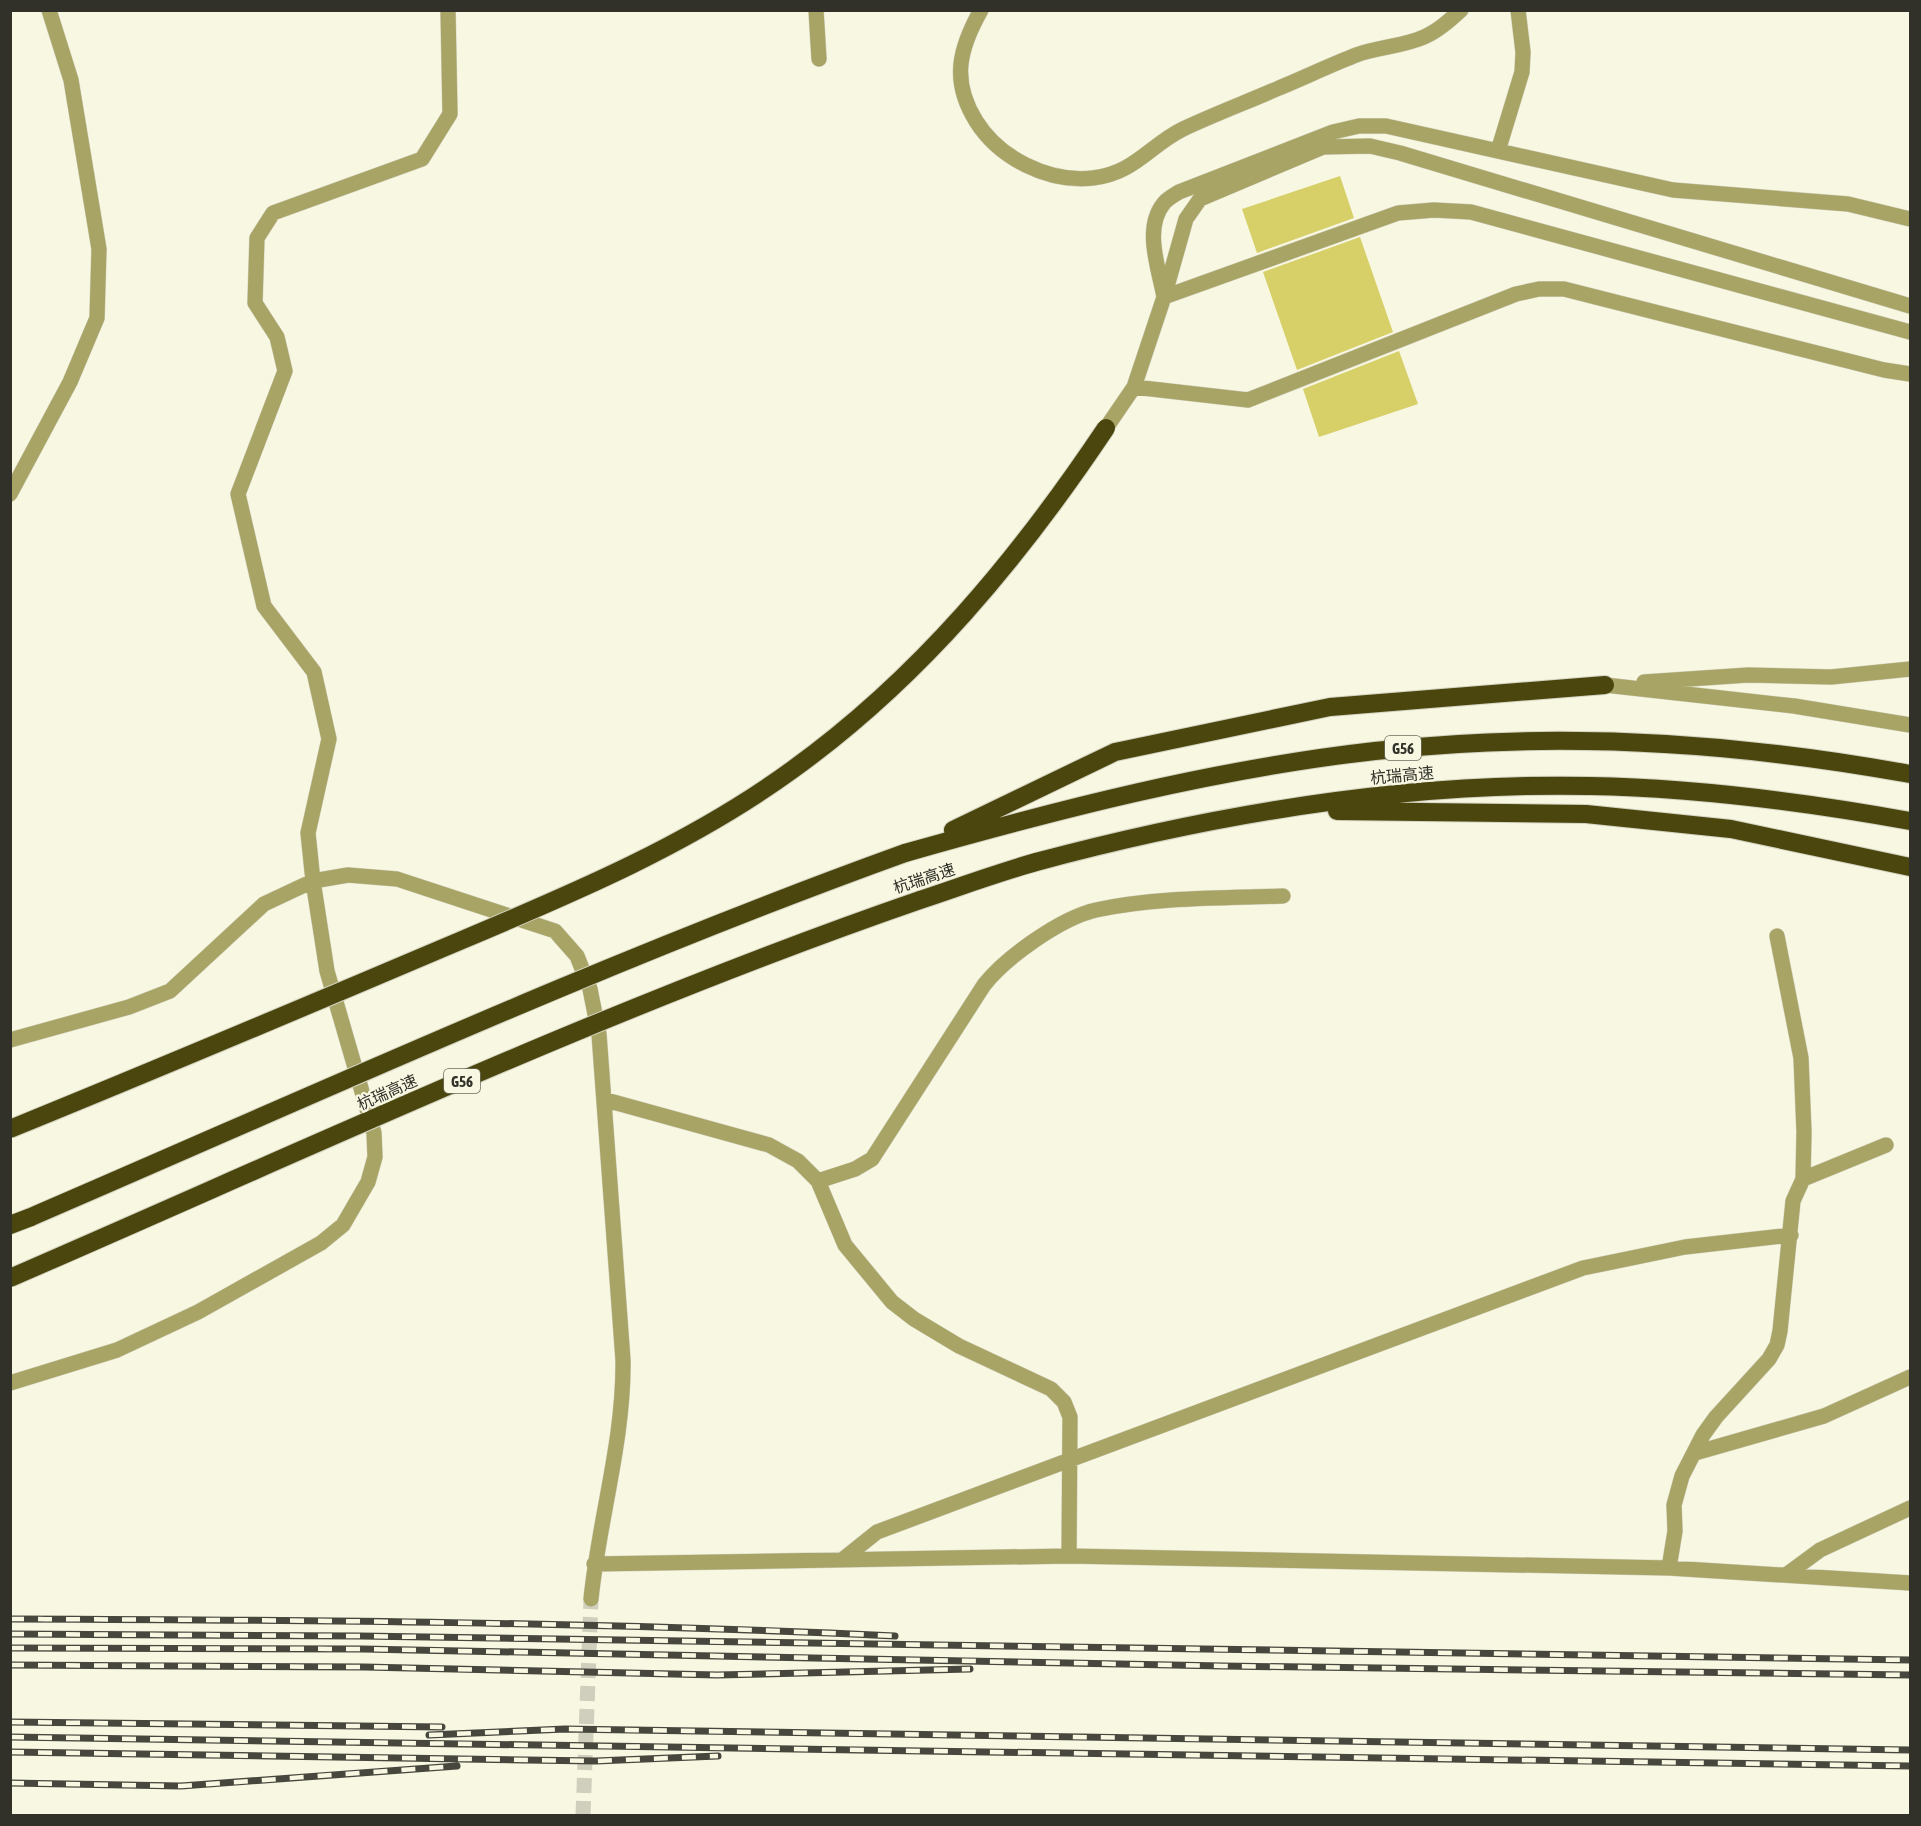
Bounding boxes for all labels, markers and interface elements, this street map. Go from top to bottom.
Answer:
road number: G56 [1385,736,1421,760]
street label: 杭瑞高速 [1369,763,1435,787]
street label: 杭瑞高速 [891,860,957,896]
road number: G56 [444,1069,480,1093]
street label: 杭瑞高速 [354,1071,420,1113]

